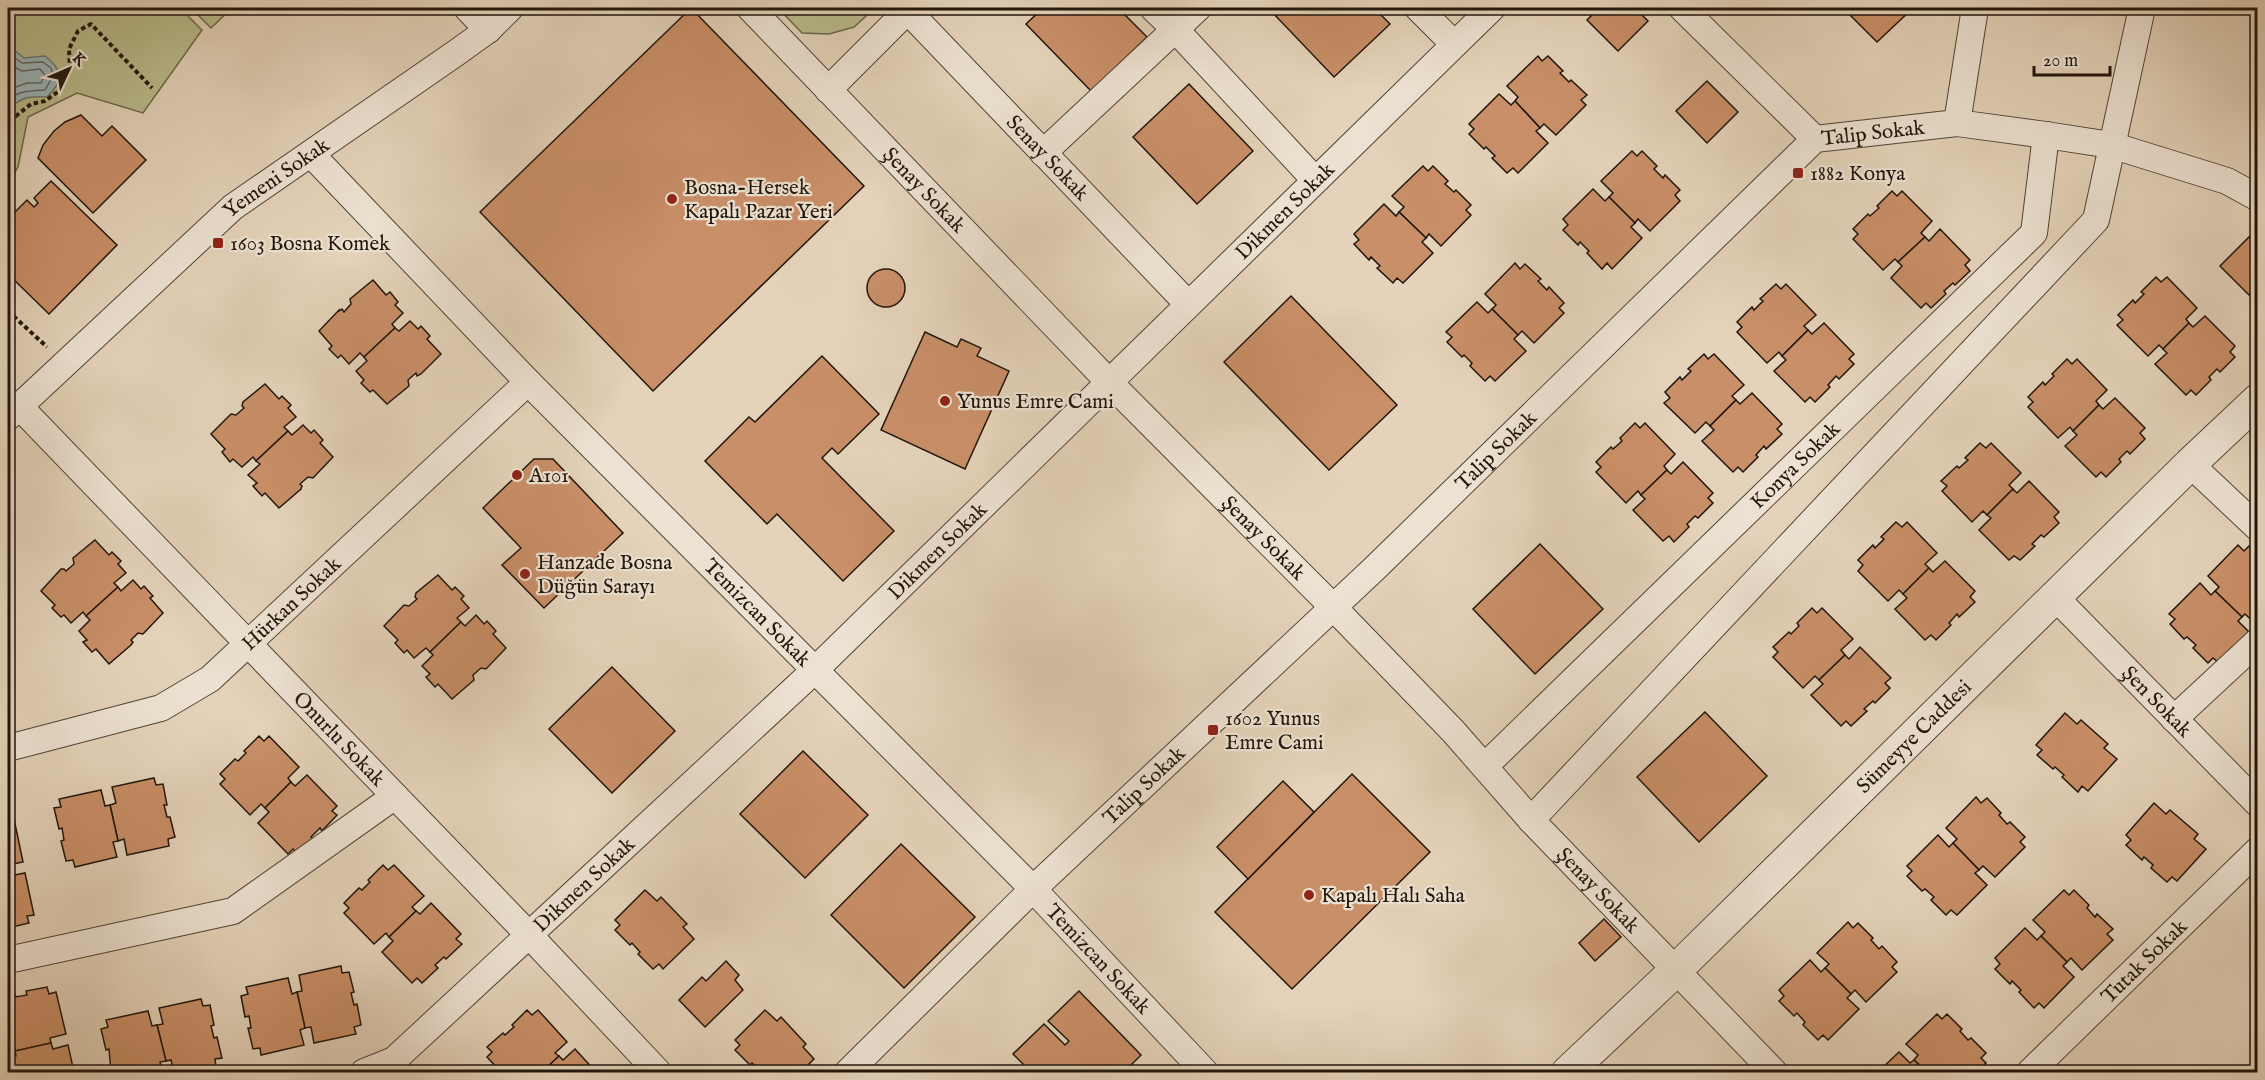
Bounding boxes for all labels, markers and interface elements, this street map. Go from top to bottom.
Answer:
north arrow [39,39,99,99]
scale bar [2034,39,2110,77]
text: K [67,49,91,72]
text: 20 m [2043,50,2078,73]
street label: Senay Sokak [999,110,1095,208]
street label: Talip Sokak [1820,115,1927,153]
street label: Yemeni Sokak [218,132,336,224]
street label: Şenay Sokak [876,142,971,240]
street label: Dikmen Sokak [1230,157,1342,267]
place label: 1882 Konya [1810,161,1906,188]
marker: 1882 Konya [1791,166,1805,180]
place label: Bosna-Hersek Kapalı Pazar Yeri [684,175,833,226]
marker: Bosna-Hersek Kapalı Pazar Yeri [665,192,679,206]
place label: 1603 Bosna Komek [230,231,391,258]
marker: 1603 Bosna Komek [211,236,225,250]
place label: Yunus Emre Cami [957,389,1114,416]
marker: Yunus Emre Cami [938,394,952,408]
street label: Talip Sokak [1450,405,1544,497]
street label: Konya Sokak [1745,416,1847,516]
place label: A101 [528,463,569,490]
marker: A101 [510,468,524,482]
street label: Şenay Sokak [1215,491,1311,587]
street label: Dikmen Sokak [883,496,994,606]
place label: Hanzade Bosna Düğün Sarayı [537,550,673,601]
street label: Hürkan Sokak [237,551,348,657]
street label: Temizcan Sokak [697,554,817,674]
marker: Hanzade Bosna Düğün Sarayı [518,567,532,581]
street label: Şen Sokak [2115,661,2198,744]
street label: Sümeyye Caddesi [1851,674,1978,800]
street label: Onurlu Sokak [287,686,391,793]
place label: 1602 Yunus Emre Cami [1225,706,1324,757]
marker: 1602 Yunus Emre Cami [1206,723,1220,737]
street label: Talip Sokak [1098,740,1192,832]
street label: Dikmen Sokak [528,831,642,939]
street label: Şenay Sokak [1550,842,1645,940]
place label: Kapalı Halı Saha [1321,883,1466,910]
marker: Kapalı Halı Saha [1302,888,1316,902]
street label: Temizcan Sokak [1039,899,1156,1021]
street label: Tutak Sokak [2096,914,2194,1010]

